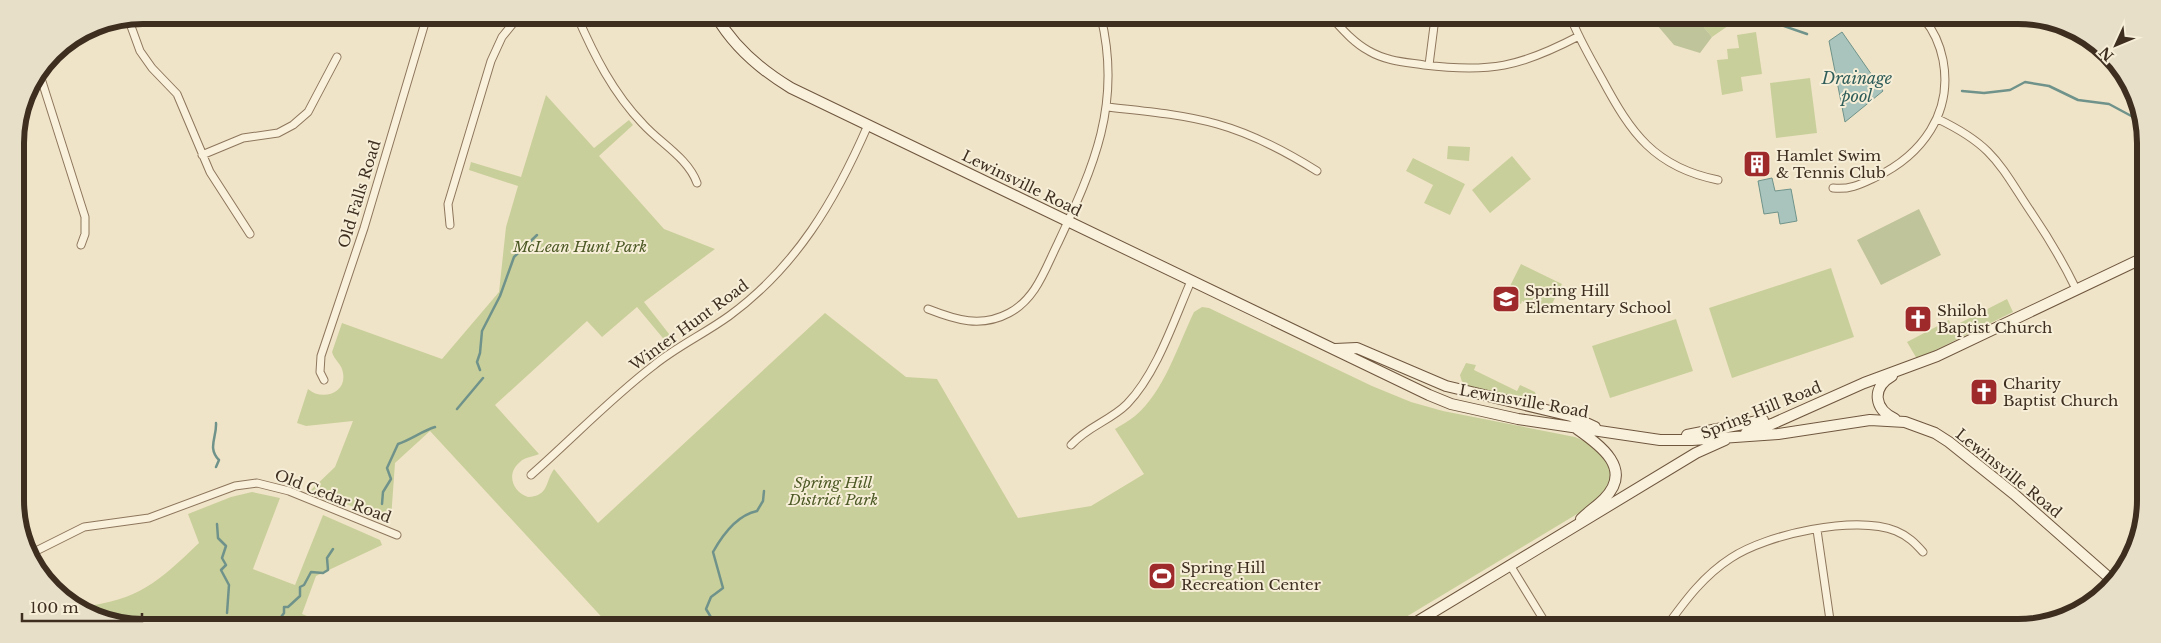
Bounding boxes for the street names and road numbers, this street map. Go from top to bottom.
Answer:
street label: Old Falls Road [334,138,384,250]
street label: Lewinsville Road [959,146,1085,220]
street label: Winter Hunt Road [625,276,752,375]
street label: Spring Hill Road [1698,377,1824,443]
street label: Lewinsville Road [1458,380,1590,422]
street label: Lewinsville Road [1952,424,2066,522]
street label: Old Cedar Road [272,465,394,527]

